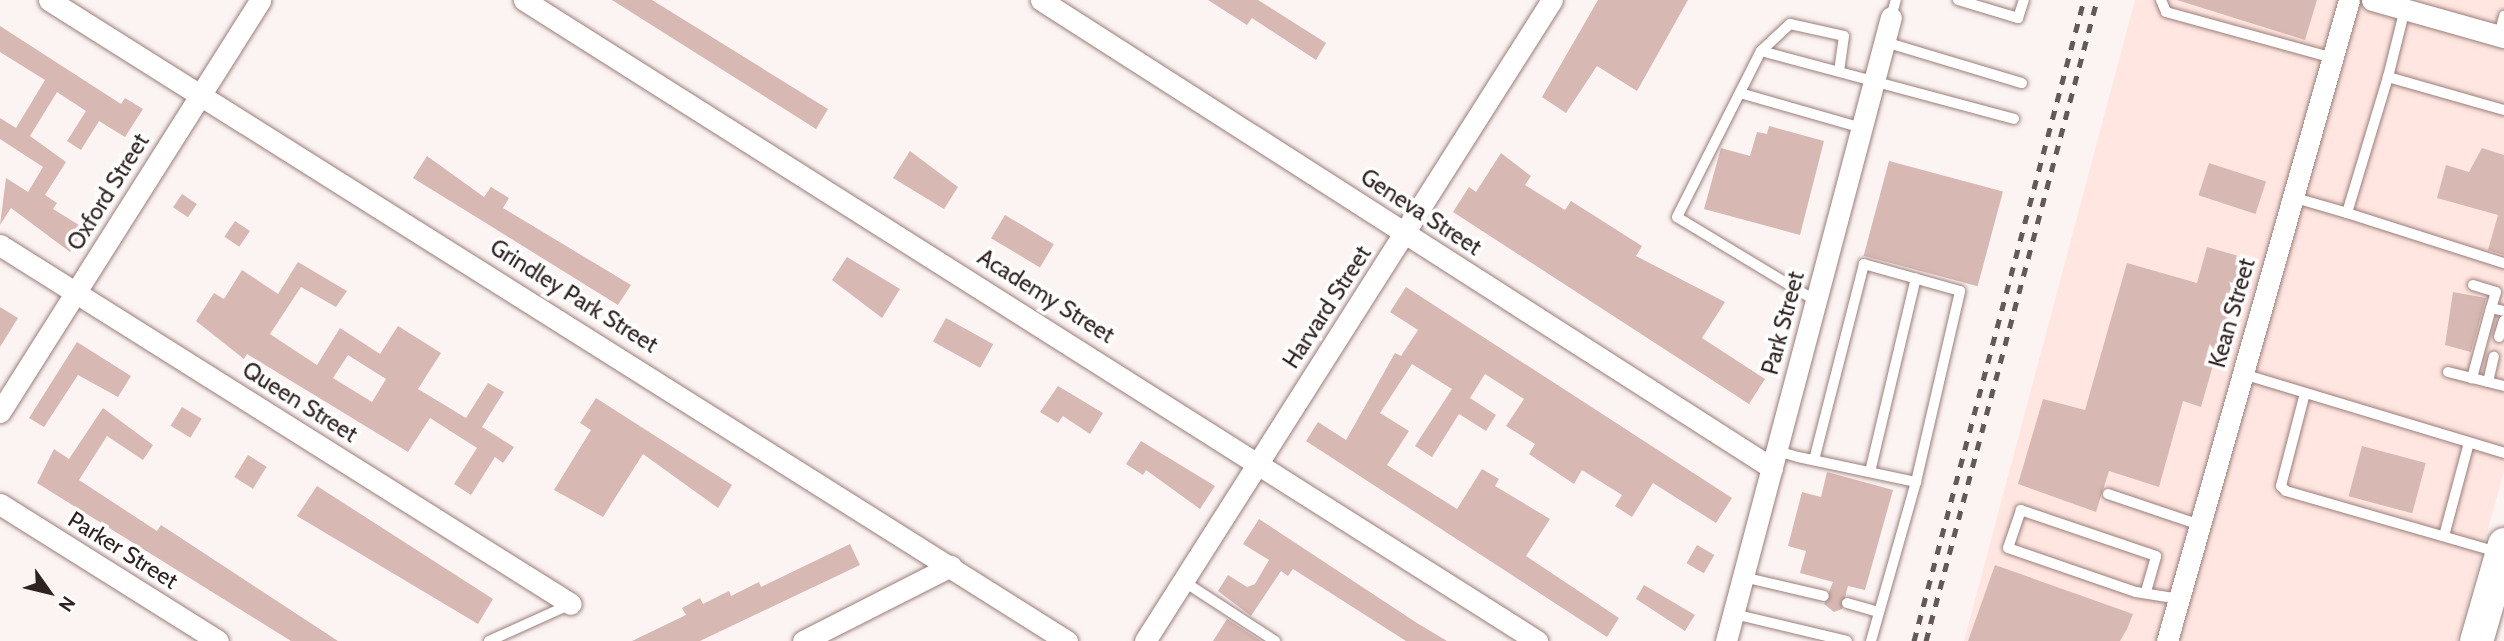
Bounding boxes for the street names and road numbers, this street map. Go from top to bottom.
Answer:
street label: Oxford Street [61,129,155,255]
street label: Geneva Street [1356,163,1486,261]
street label: Grindley Park Street [485,233,663,359]
street label: Harvard Street [1277,241,1377,373]
street label: Academy Street [973,243,1119,349]
street label: Kean Street [2203,255,2261,371]
street label: Park Street [1756,268,1810,378]
street label: Queen Street [237,356,363,448]
street label: Parker Street [63,505,183,595]

